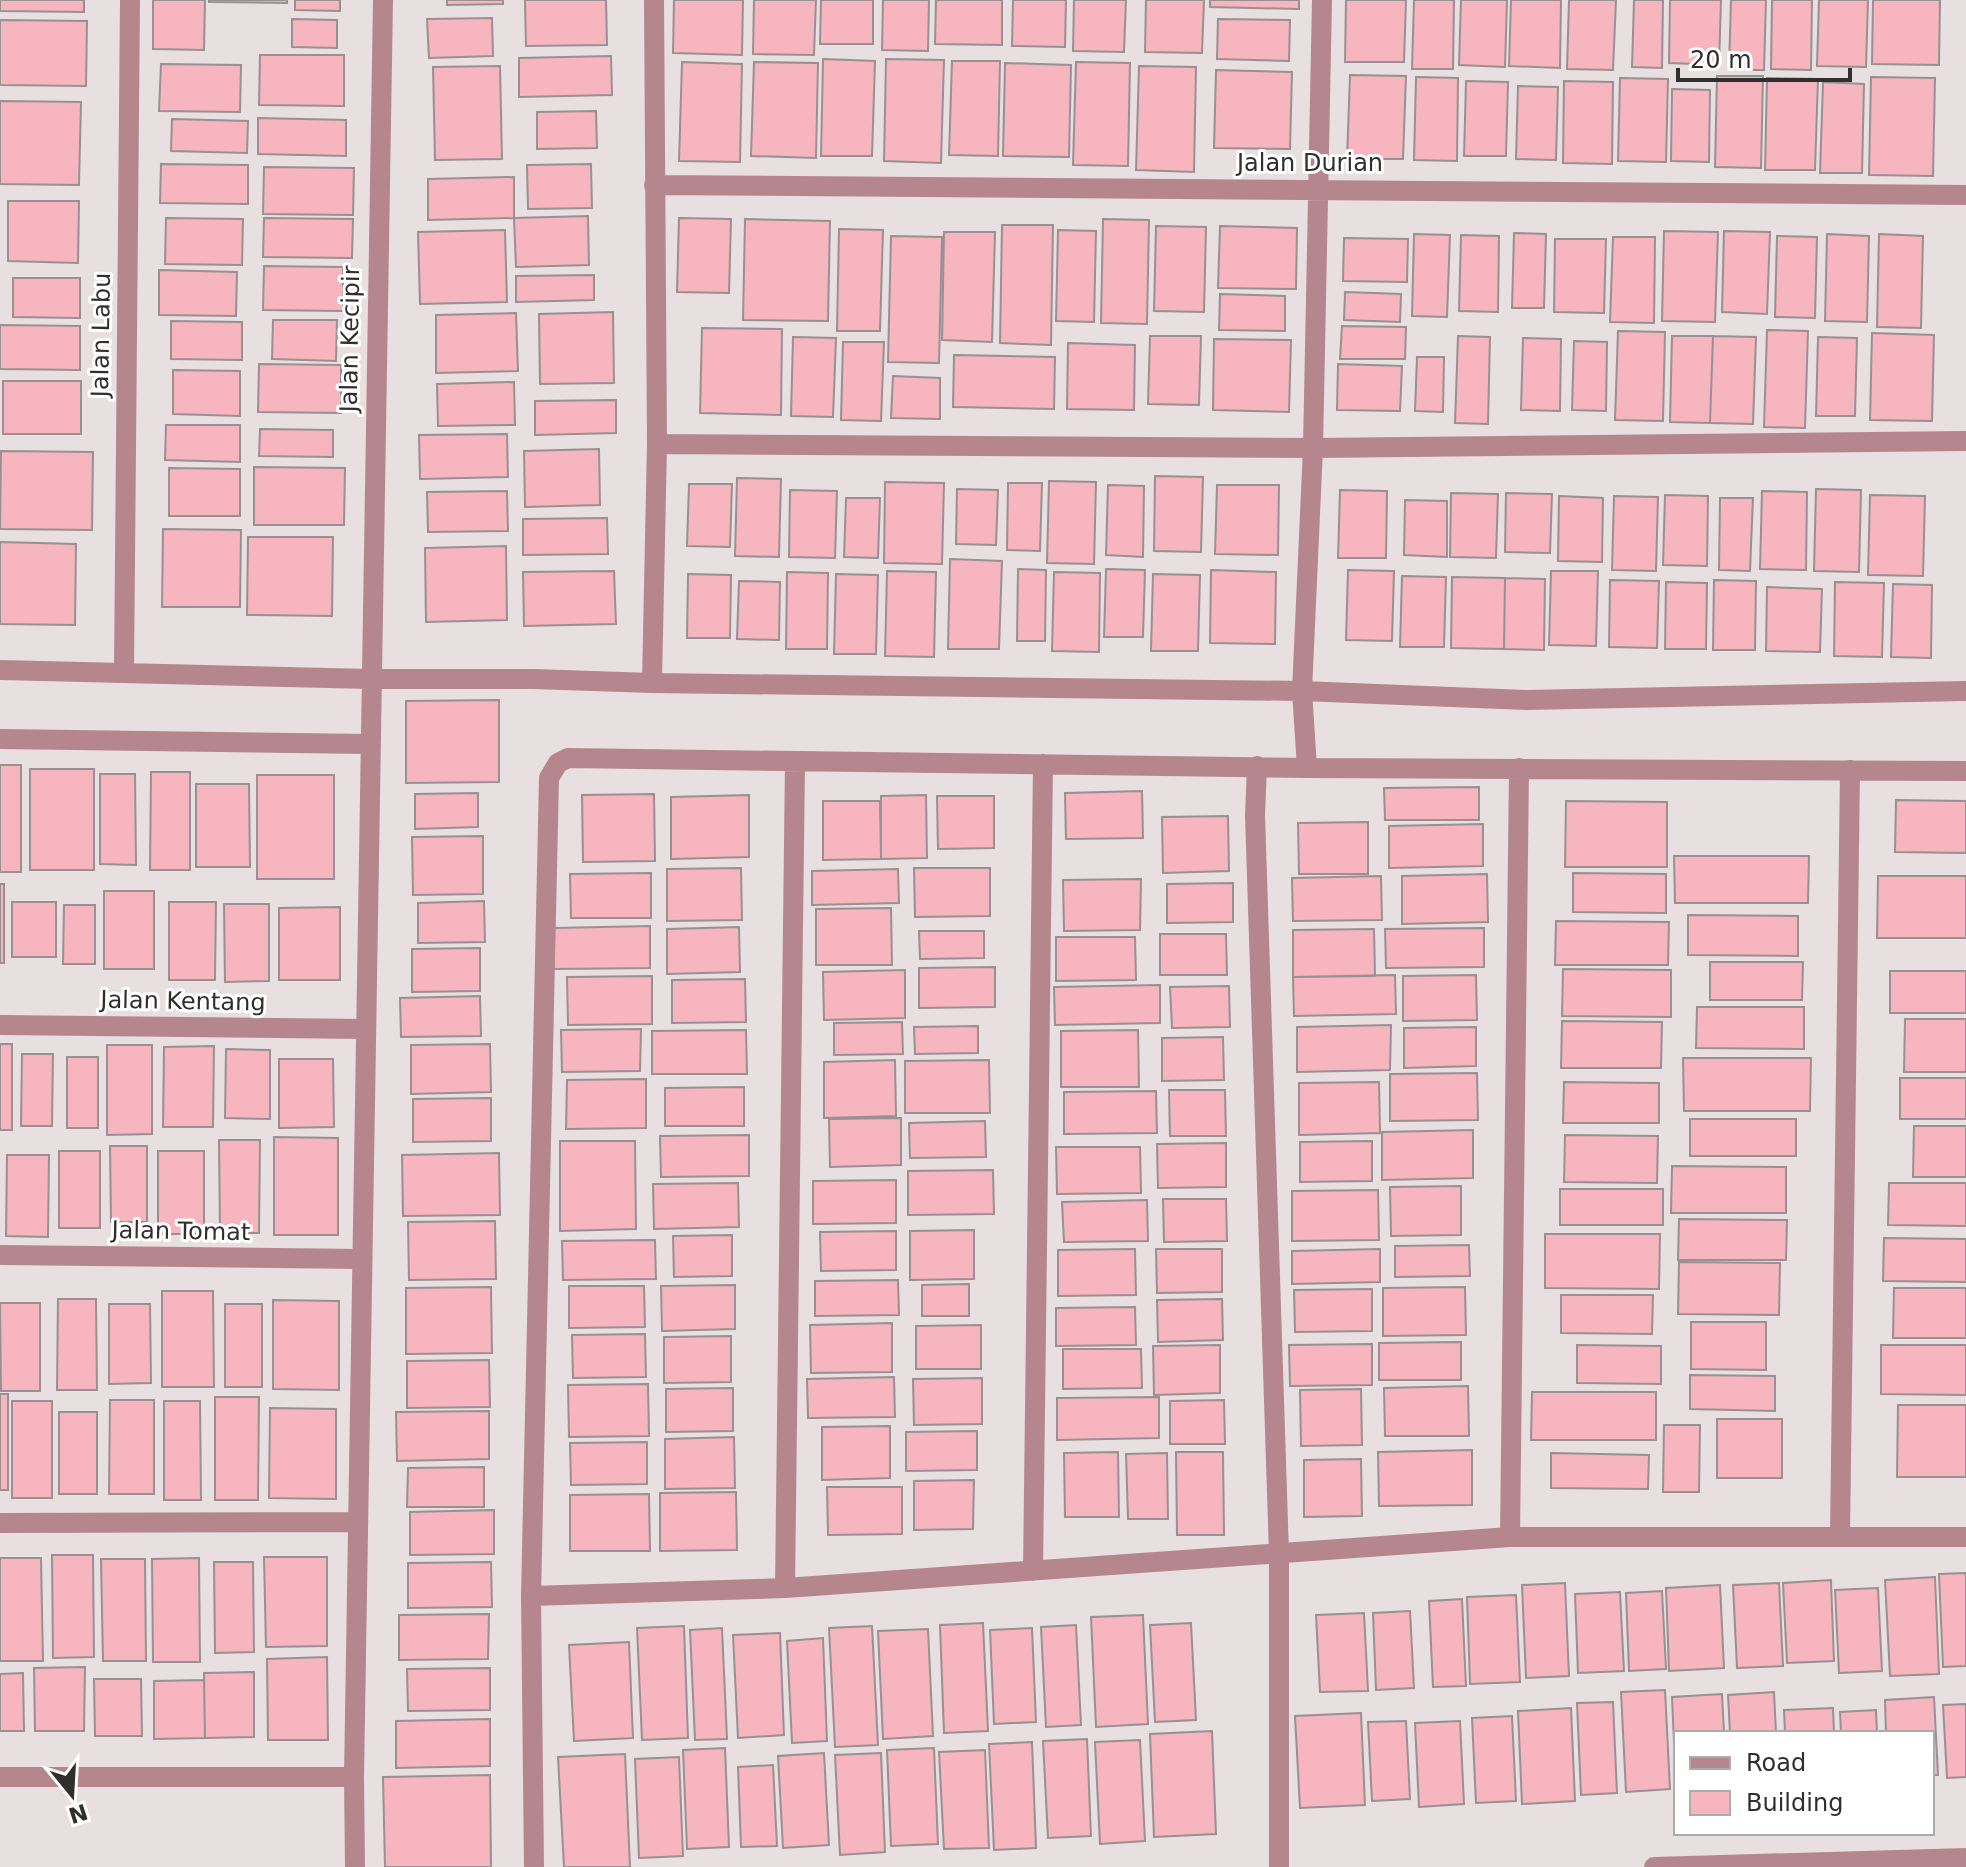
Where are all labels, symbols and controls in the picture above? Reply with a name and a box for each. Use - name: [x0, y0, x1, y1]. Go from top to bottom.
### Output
- scale bar: [1678, 32, 1850, 82]
- text: 20 m: [1690, 46, 1752, 74]
- street label: Jalan Durian: [1235, 149, 1383, 177]
- street label: Jalan Kecipir: [335, 265, 365, 415]
- street label: Jalan Labu: [86, 272, 116, 400]
- street label: Jalan Kentang: [98, 986, 266, 1016]
- street label: Jalan Tomat: [109, 1216, 251, 1246]
- legend: [1674, 1731, 1934, 1835]
- text: Road: [1746, 1749, 1806, 1777]
- north arrow: [32, 1755, 112, 1835]
- text: Building: [1746, 1789, 1843, 1817]
- text: N: [65, 1799, 91, 1828]

